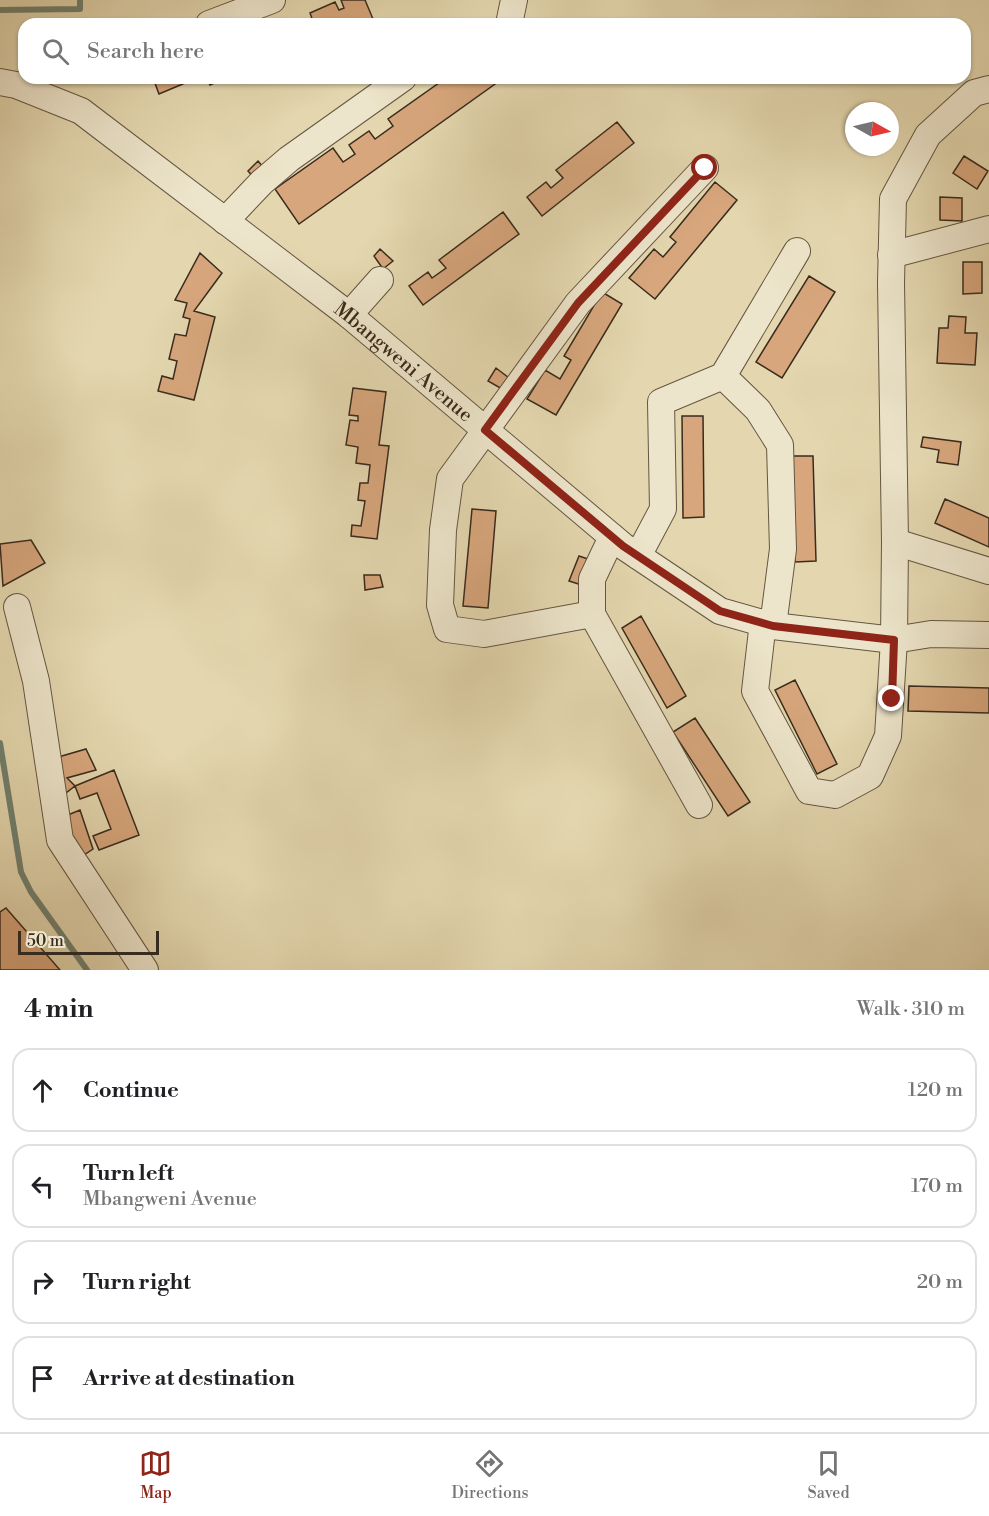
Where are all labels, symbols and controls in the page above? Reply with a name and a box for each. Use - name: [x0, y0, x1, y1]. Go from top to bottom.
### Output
- search box: [18, 18, 971, 84]
- icon: search: [39, 35, 72, 68]
- text: Search here: [87, 38, 204, 65]
- north arrow: [845, 102, 899, 156]
- route start: [691, 154, 717, 180]
- street label: Mbangweni Avenue: [329, 297, 478, 428]
- route end: [878, 685, 904, 711]
- scale bar: [18, 928, 159, 956]
- text: 50 m: [27, 931, 64, 951]
- text: 4 min: [24, 993, 94, 1025]
- text: Walk · 310 m: [857, 997, 965, 1022]
- icon: ahead: [26, 1074, 59, 1107]
- text: Continue: [83, 1077, 179, 1104]
- text: 120 m: [908, 1078, 963, 1103]
- text: Turn left: [83, 1160, 174, 1187]
- icon: left: [26, 1170, 59, 1203]
- text: 170 m: [911, 1174, 963, 1199]
- text: Mbangweni Avenue: [83, 1187, 257, 1212]
- icon: right: [26, 1266, 59, 1299]
- text: Turn right: [83, 1269, 191, 1296]
- text: 20 m: [917, 1270, 963, 1295]
- icon: arrive: [26, 1362, 59, 1395]
- text: Arrive at destination: [83, 1365, 295, 1392]
- tab: Map: [139, 1447, 172, 1503]
- tab: Directions: [451, 1447, 529, 1503]
- tab: Saved: [807, 1447, 850, 1503]

